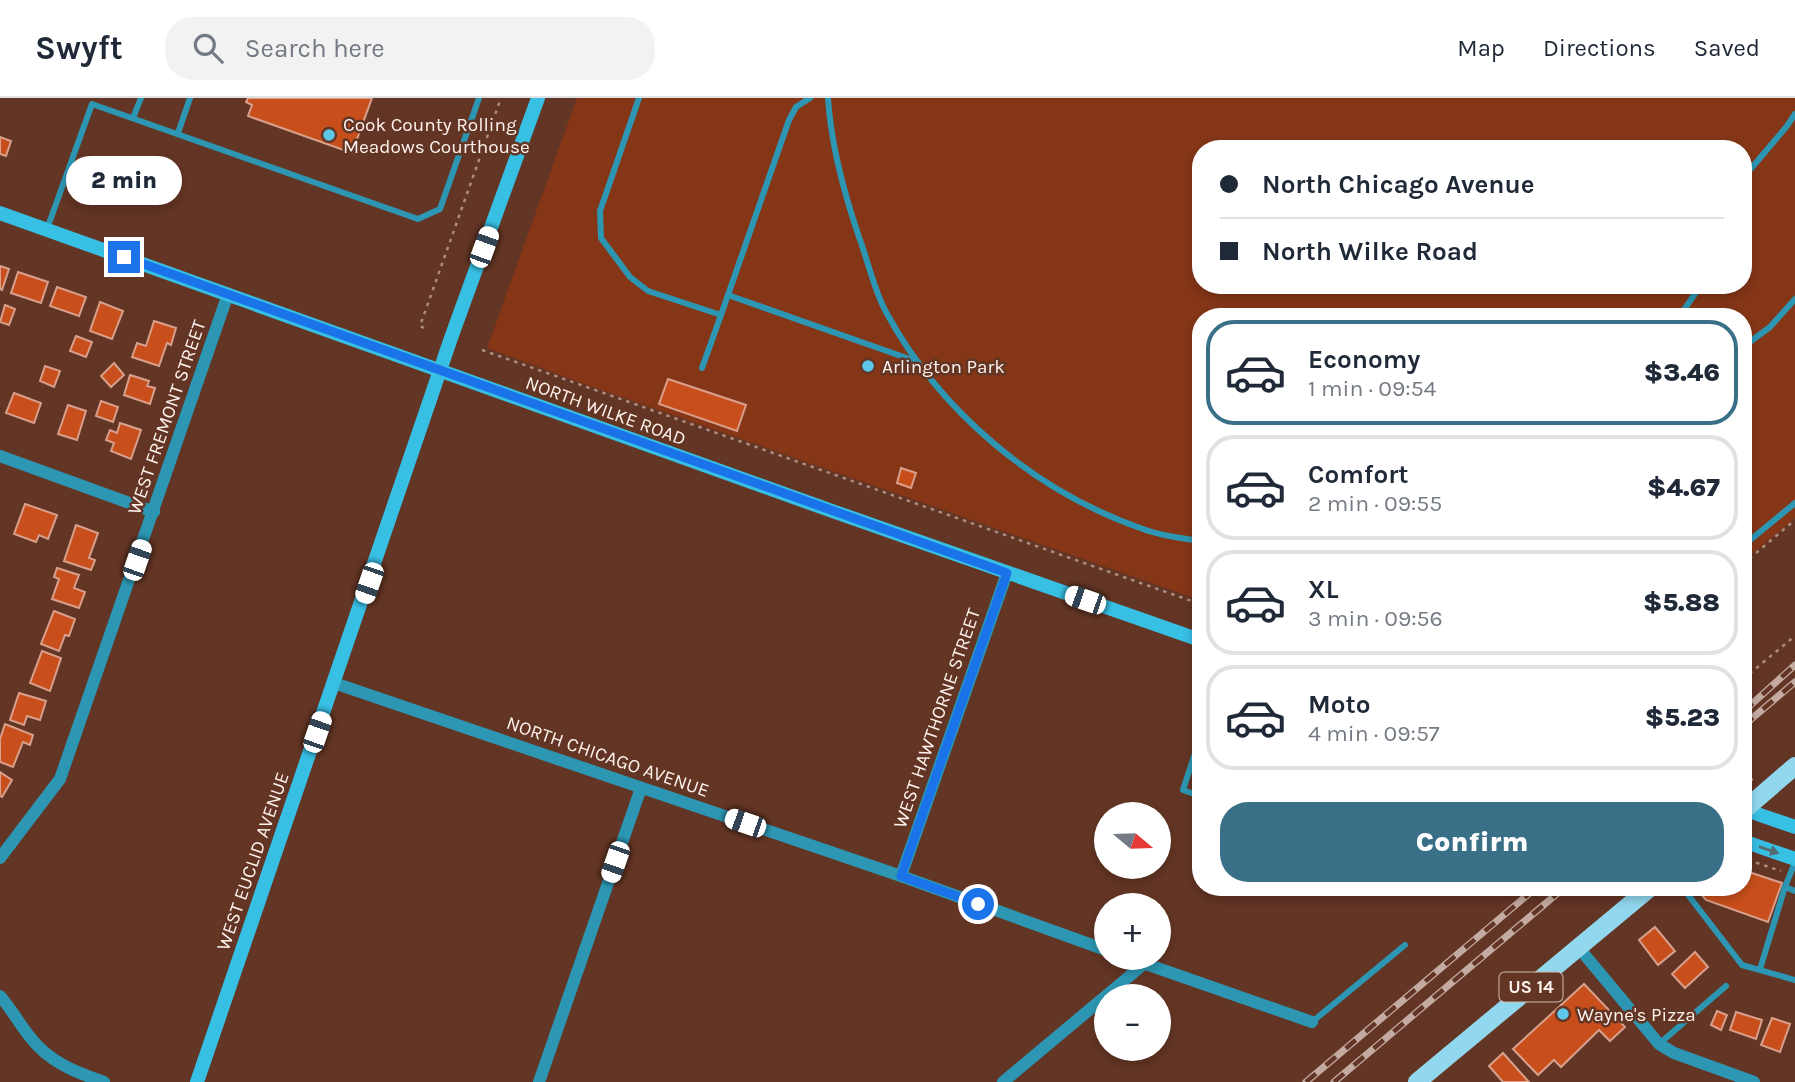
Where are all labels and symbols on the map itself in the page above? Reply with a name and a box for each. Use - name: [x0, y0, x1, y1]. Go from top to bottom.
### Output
- place label: Cook County Rolling Meadows Courthouse: [343, 114, 530, 158]
- marker: Cook County Rolling Meadows Courthouse: [321, 127, 337, 143]
- callout: 2 min: [66, 156, 182, 204]
- car: [467, 224, 502, 270]
- route end: [108, 241, 140, 273]
- street label: WEST FREMONT STREET: [123, 317, 211, 518]
- place label: Arlington Park: [882, 356, 1005, 378]
- marker: Arlington Park: [860, 358, 876, 374]
- street label: NORTH WILKE ROAD: [523, 372, 689, 450]
- car: [121, 537, 154, 583]
- car: [353, 560, 386, 606]
- car: [1062, 583, 1109, 617]
- street label: WEST HAWTHORNE STREET: [889, 605, 985, 831]
- car: [301, 709, 334, 755]
- street label: NORTH CHICAGO AVENUE: [504, 712, 712, 802]
- street label: WEST EUCLID AVENUE: [212, 769, 294, 953]
- north arrow: [1094, 802, 1171, 878]
- car: [722, 806, 769, 840]
- car: [599, 839, 632, 885]
- one-way arrow: [1759, 845, 1780, 856]
- route start: [962, 888, 994, 920]
- road number: US 14: [1500, 972, 1562, 1002]
- place label: Wayne's Pizza: [1577, 1004, 1696, 1026]
- marker: Wayne's Pizza: [1555, 1006, 1571, 1022]

